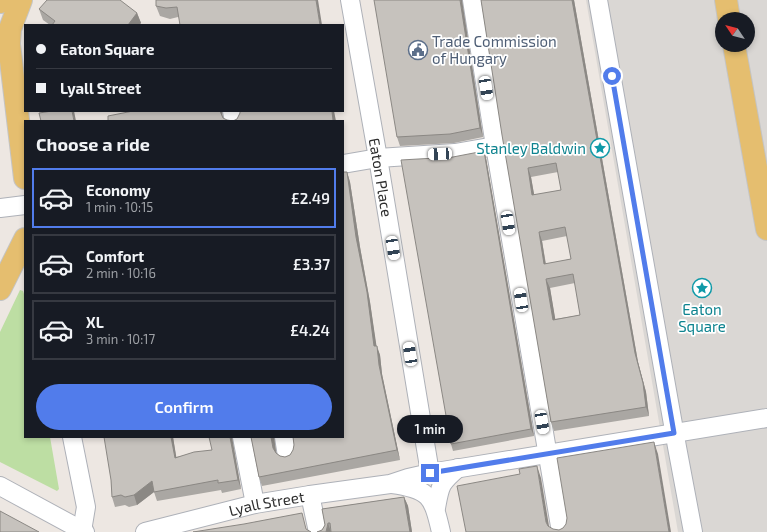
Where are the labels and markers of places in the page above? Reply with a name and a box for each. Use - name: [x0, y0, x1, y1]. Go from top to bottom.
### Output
- place label: Trade Commission of Hungary: [432, 32, 557, 67]
- public building icon: Trade Commission of Hungary: [407, 39, 429, 61]
- place icon: Stanley Baldwin: [589, 137, 611, 159]
- place label: Stanley Baldwin: [476, 139, 586, 157]
- place icon: Eaton Square: [691, 277, 713, 299]
- place label: Eaton Square: [678, 300, 726, 335]

